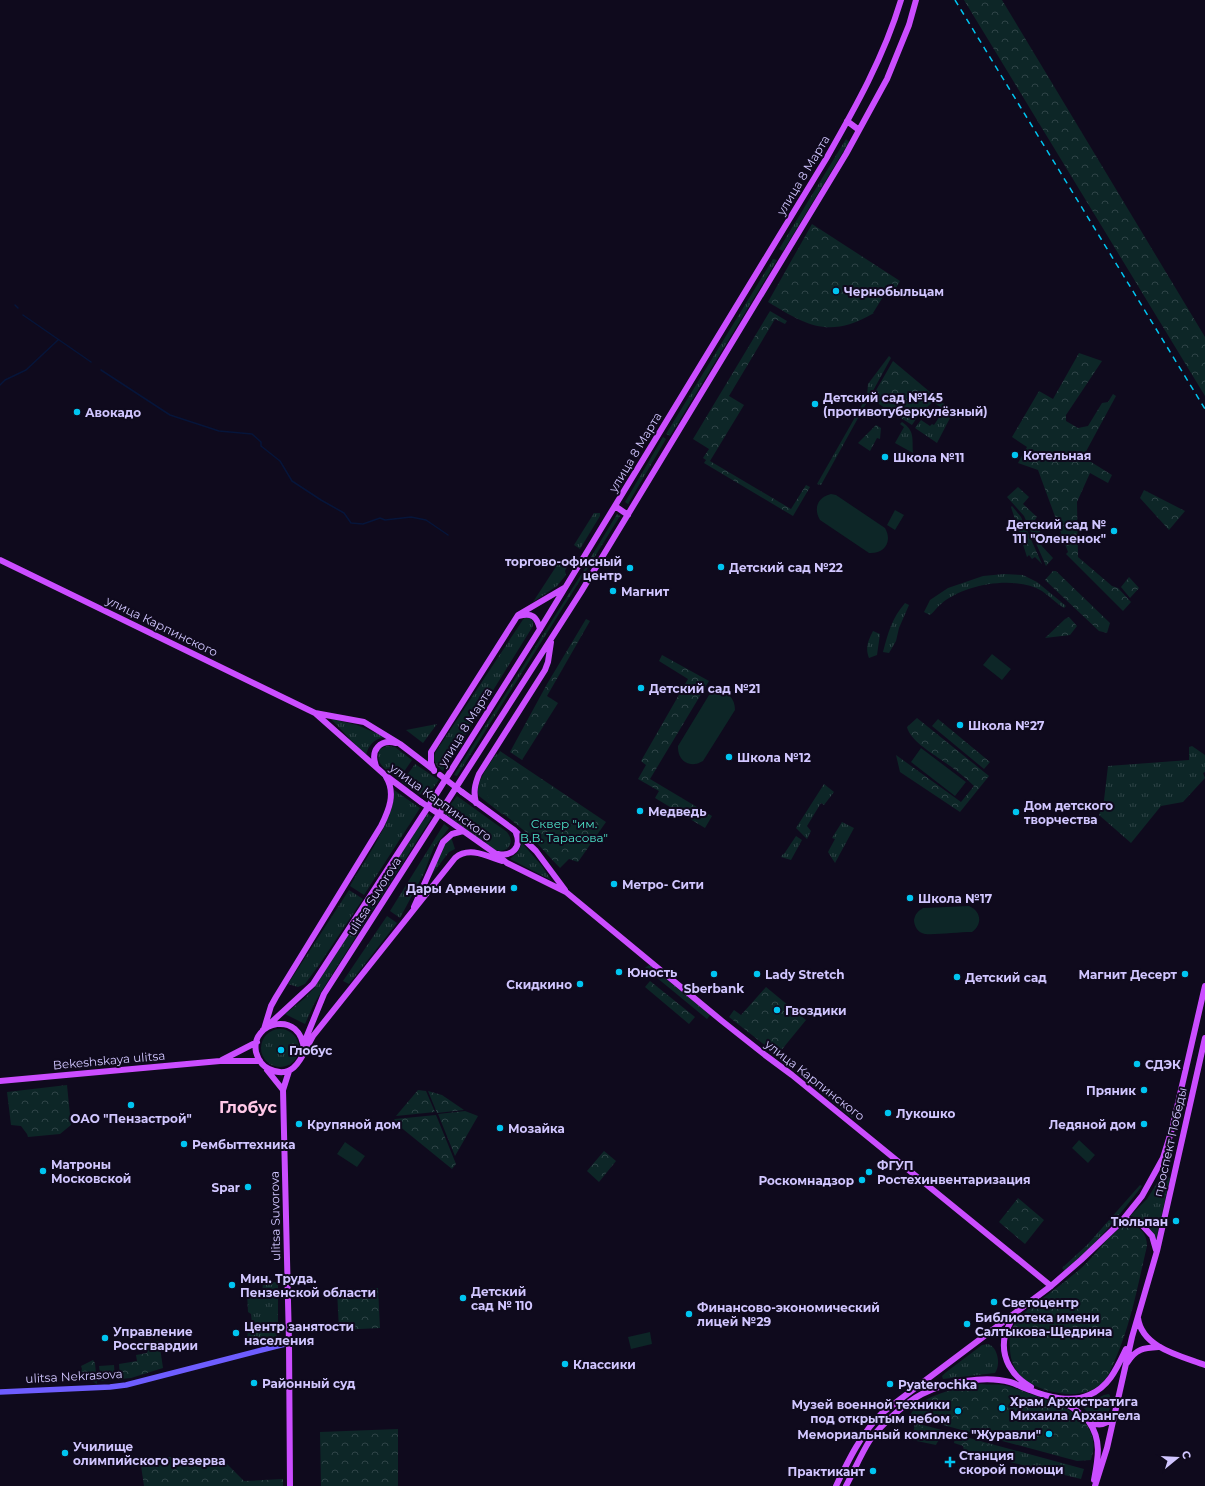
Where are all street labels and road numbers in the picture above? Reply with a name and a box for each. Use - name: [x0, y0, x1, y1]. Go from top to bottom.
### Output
- street label: улица 8 Марта: [773, 132, 833, 219]
- street label: улица 8 Марта: [605, 409, 665, 496]
- street label: улица Карпинского: [103, 592, 221, 660]
- street label: улица 8 Марта: [434, 685, 495, 770]
- street label: улица Карпинского: [386, 759, 495, 844]
- street label: ulitsa Suvorova: [344, 854, 404, 938]
- street label: улица Карпинского: [761, 1036, 868, 1124]
- street label: Bekeshskaya ulitsa: [52, 1048, 166, 1072]
- street label: проспект Победы: [1150, 1086, 1190, 1198]
- street label: ulitsa Suvorova: [267, 1171, 283, 1261]
- street label: ulitsa Nekrasova: [25, 1366, 123, 1386]

